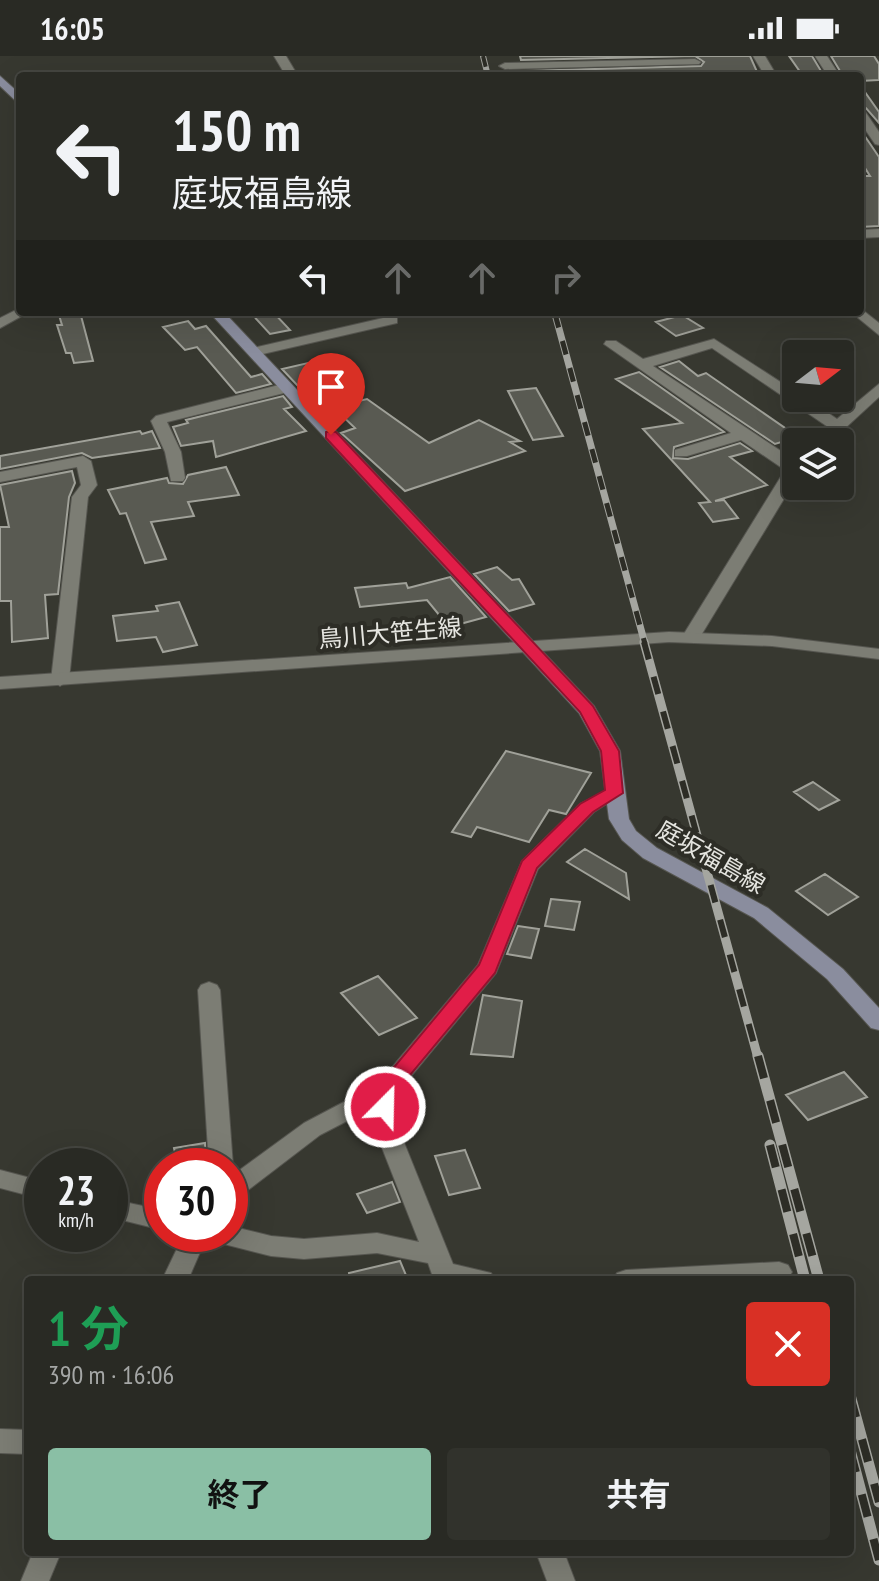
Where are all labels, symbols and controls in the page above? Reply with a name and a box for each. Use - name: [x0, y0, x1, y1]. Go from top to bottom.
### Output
- text: 16:05: [40, 9, 105, 48]
- text: 150 m: [172, 94, 301, 166]
- icon: left: [40, 104, 144, 208]
- text: 庭坂福島線: [172, 169, 352, 216]
- icon: left: [292, 256, 336, 300]
- icon: ahead: [376, 256, 420, 300]
- icon: ahead: [460, 256, 504, 300]
- icon: right: [544, 256, 588, 300]
- north arrow: [782, 340, 854, 412]
- map controls: [782, 340, 854, 500]
- pin: [297, 353, 365, 435]
- icon: arrive: [309, 365, 353, 409]
- button: layers: [782, 428, 854, 500]
- street label: 鳥川大笹生線: [317, 611, 463, 655]
- street label: 庭坂福島線: [651, 814, 771, 900]
- position arrow: [343, 1065, 427, 1149]
- speed limit sign: 30: [144, 1148, 248, 1252]
- text: 23: [57, 1164, 95, 1216]
- text: km/h: [58, 1207, 94, 1233]
- text: 1 分: [48, 1297, 129, 1359]
- button: close: [746, 1302, 830, 1386]
- text: 390 m · 16:06: [48, 1358, 174, 1391]
- button: 終了: [48, 1448, 431, 1540]
- button: 共有: [447, 1448, 830, 1540]

